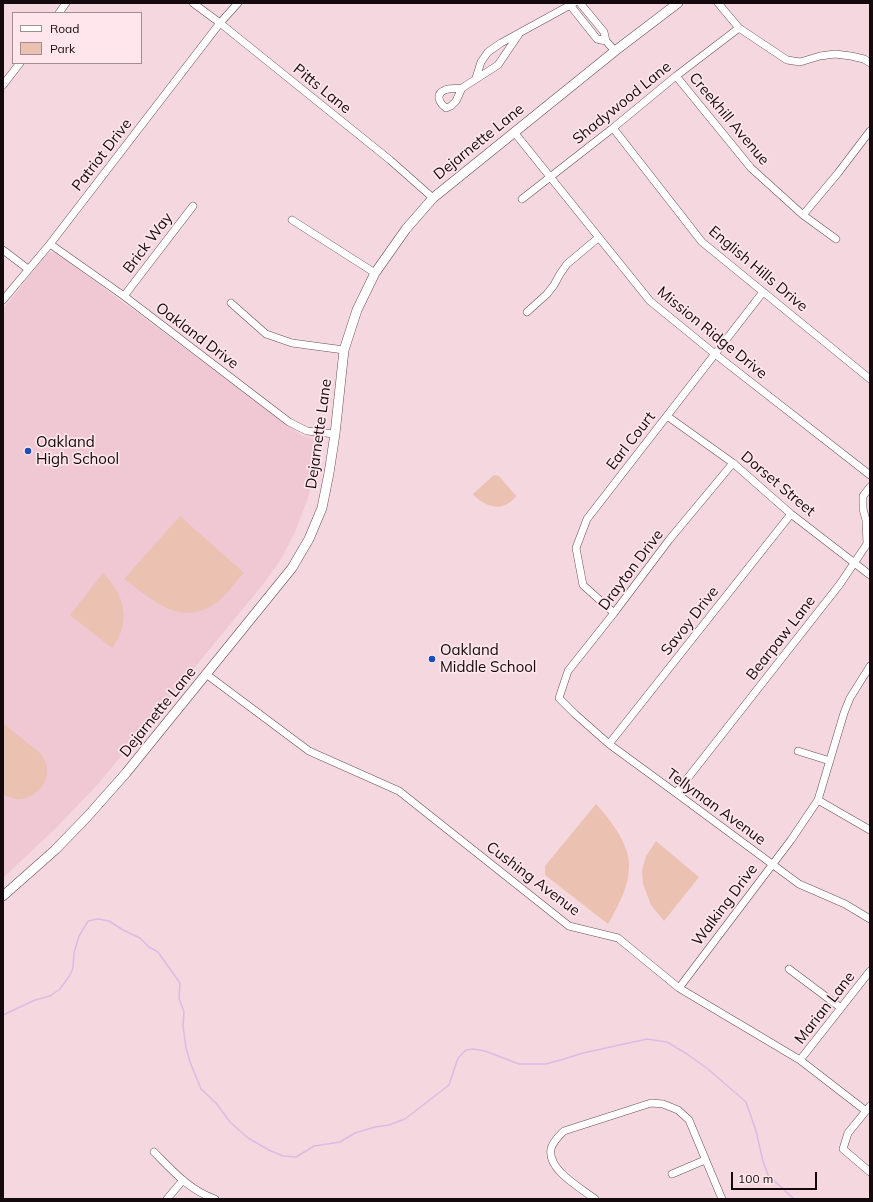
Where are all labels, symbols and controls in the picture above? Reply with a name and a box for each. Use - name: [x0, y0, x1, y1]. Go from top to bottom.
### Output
- legend: [12, 12, 142, 64]
- text: Road: [50, 21, 79, 36]
- text: Park: [50, 41, 75, 56]
- street label: Shadywood Lane: [569, 58, 675, 148]
- street label: Pitts Lane: [289, 60, 355, 118]
- street label: Creekhill Avenue: [685, 69, 773, 169]
- street label: Dejarnette Lane: [430, 100, 528, 184]
- street label: Patriot Drive: [68, 115, 136, 195]
- street label: Brick Way: [119, 209, 177, 277]
- street label: English Hills Drive: [705, 222, 811, 316]
- street label: Mission Ridge Drive: [653, 283, 771, 383]
- street label: Oakland Drive: [152, 299, 242, 373]
- street label: Dejarnette Lane: [302, 378, 336, 490]
- street label: Earl Court: [603, 408, 659, 474]
- place label: Oakland High School: [36, 433, 119, 468]
- marker: Oakland High School: [23, 446, 33, 456]
- street label: Dorset Street: [737, 448, 819, 520]
- street label: Drayton Drive: [595, 526, 667, 614]
- street label: Savoy Drive: [657, 583, 723, 659]
- street label: Bearpaw Lane: [743, 592, 819, 684]
- place label: Oakland Middle School: [440, 641, 536, 676]
- marker: Oakland Middle School: [427, 654, 437, 664]
- street label: Dejarnette Lane: [116, 663, 200, 761]
- street label: Tellyman Avenue: [663, 765, 769, 849]
- street label: Cushing Avenue: [483, 838, 583, 920]
- street label: Walking Drive: [688, 861, 762, 949]
- street label: Marian Lane: [791, 968, 859, 1048]
- scale bar: [733, 1164, 819, 1190]
- text: 100 m: [738, 1171, 773, 1186]

